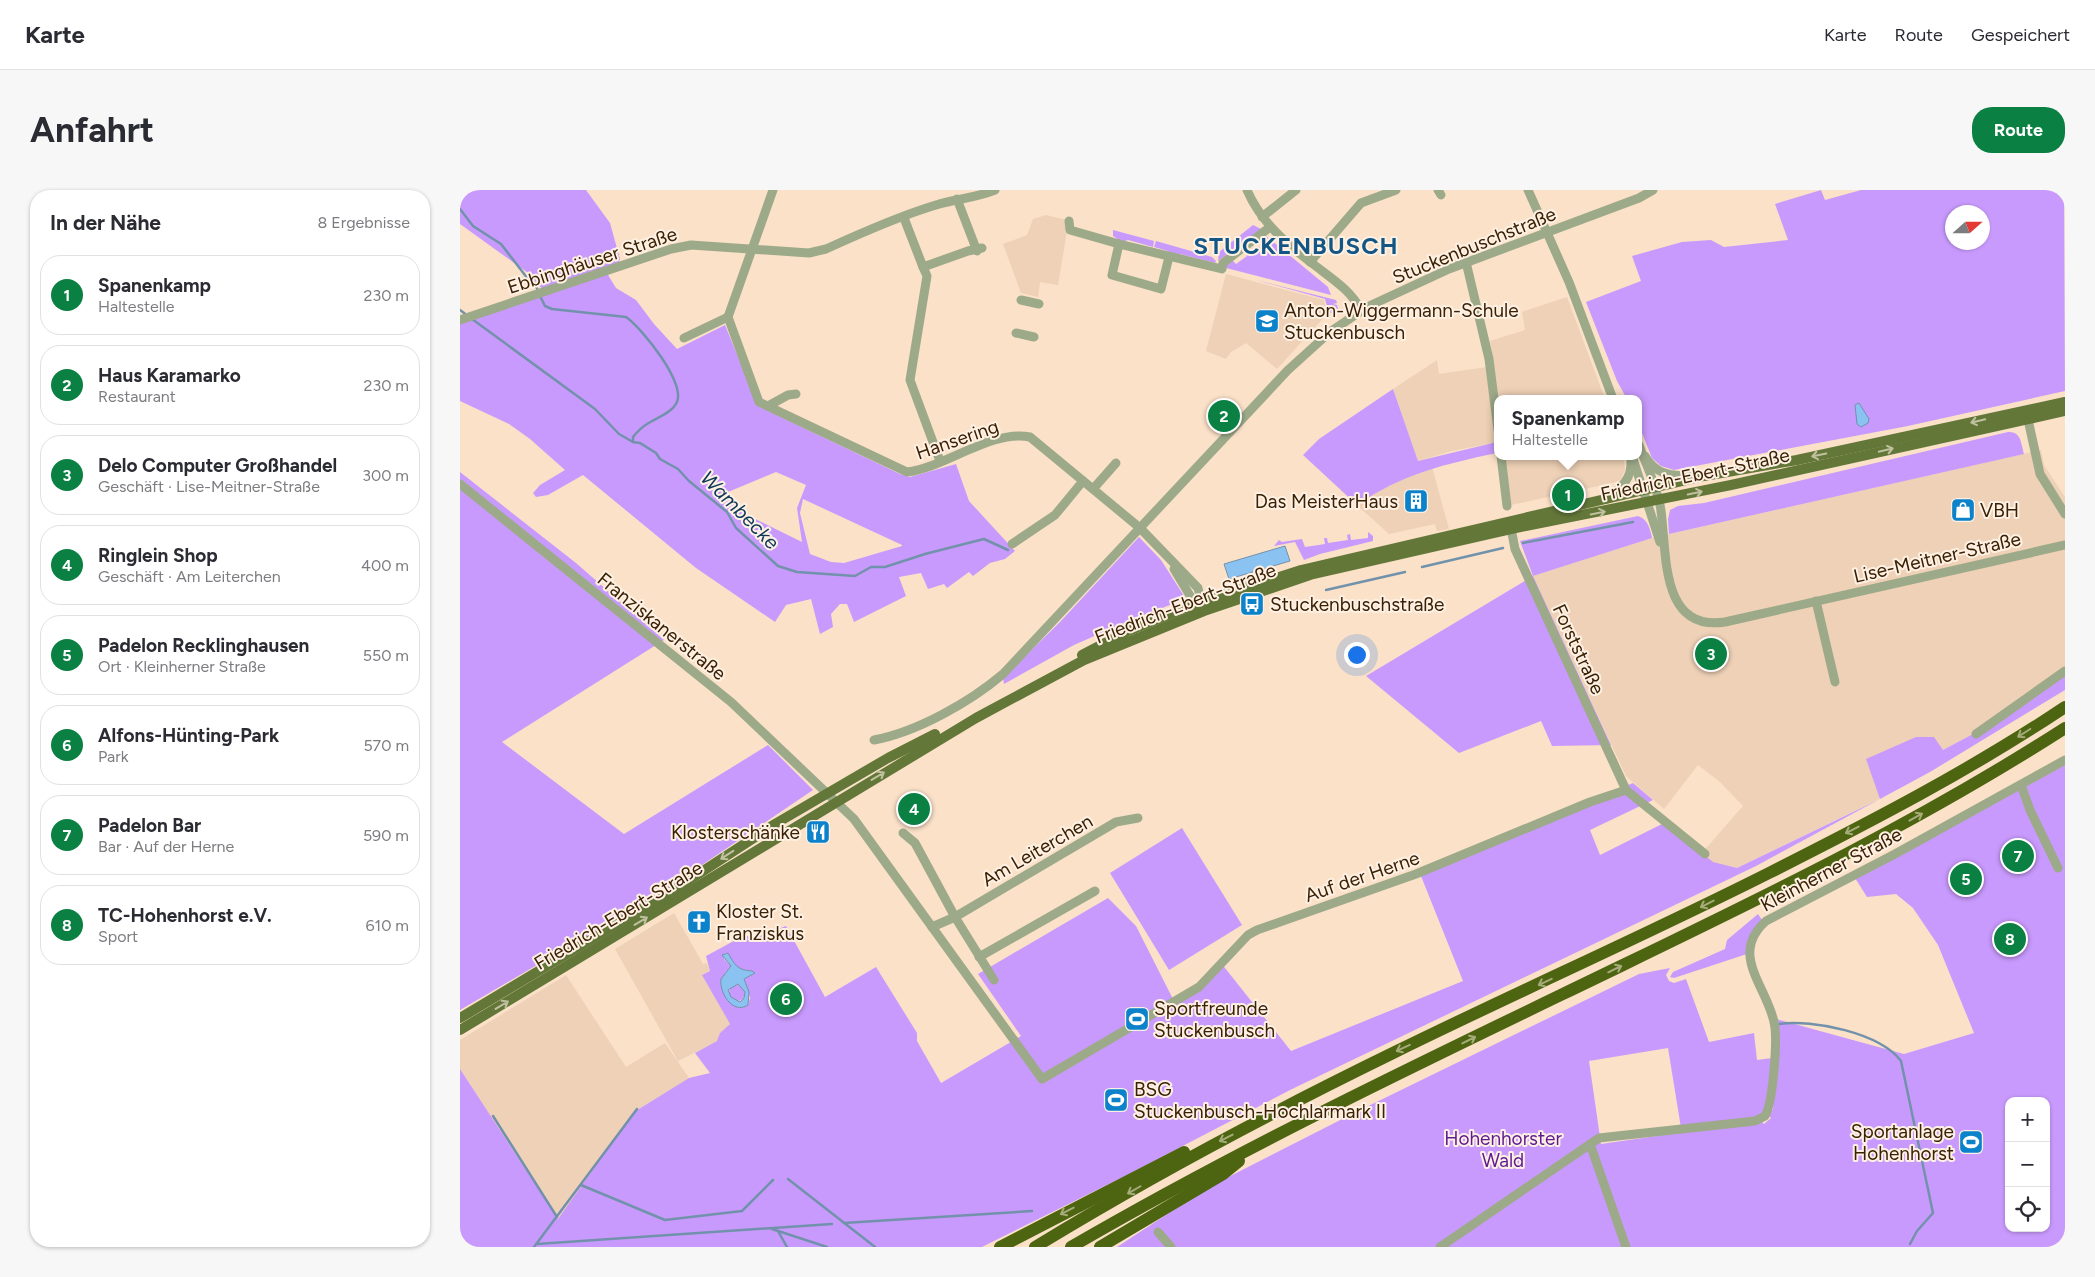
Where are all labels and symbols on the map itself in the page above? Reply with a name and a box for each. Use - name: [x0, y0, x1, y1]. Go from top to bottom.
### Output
- street label: Stuckenbuschstraße: [1389, 202, 1559, 289]
- north arrow: [1945, 205, 1990, 250]
- street label: Ebbinghäuser Straße: [504, 222, 680, 299]
- district label: STUCKENBUSCH: [1193, 231, 1399, 260]
- place label: Anton-Wiggermann-Schule Stuckenbusch: [1284, 299, 1519, 344]
- school or university icon: Anton-Wiggermann-Schule Stuckenbusch: [1254, 308, 1280, 334]
- pin: 2: [1208, 397, 1240, 435]
- street label: Hansering: [913, 415, 1002, 464]
- one-way arrow: [1970, 417, 1986, 426]
- street label: Friedrich-Ebert-Straße: [1599, 443, 1792, 506]
- one-way arrow: [1878, 445, 1894, 454]
- one-way arrow: [1812, 451, 1828, 460]
- water label: Wambecke: [696, 466, 784, 554]
- pin: 1: [1552, 476, 1584, 514]
- building icon: Das MeisterHaus: [1403, 488, 1429, 514]
- one-way arrow: [1686, 488, 1702, 497]
- place label: Das MeisterHaus: [1255, 490, 1398, 513]
- shop icon: VBH: [1950, 497, 1976, 523]
- place label: VBH: [1980, 499, 2019, 522]
- one-way arrow: [1589, 508, 1605, 517]
- street label: Lise-Meitner-Straße: [1851, 527, 2023, 588]
- street label: Friedrich-Ebert-Straße: [1091, 558, 1279, 649]
- street label: Franziskanerstraße: [593, 567, 731, 685]
- bus stop icon: Stuckenbuschstraße: [1239, 591, 1265, 617]
- place label: Stuckenbuschstraße: [1270, 593, 1444, 616]
- street label: Forststraße: [1548, 600, 1609, 698]
- pin: 3: [1695, 635, 1727, 673]
- your location: [1344, 642, 1370, 668]
- one-way arrow: [2017, 728, 2031, 738]
- one-way arrow: [870, 771, 884, 781]
- pin: 4: [898, 790, 930, 828]
- street label: Am Leiterchen: [978, 809, 1097, 891]
- one-way arrow: [1908, 812, 1923, 821]
- restaurant icon: Klosterschänke: [805, 819, 831, 845]
- place label: Klosterschänke: [671, 821, 800, 844]
- street label: Kleinherner Straße: [1757, 823, 1906, 916]
- one-way arrow: [1845, 826, 1860, 835]
- pin: 7: [2002, 837, 2034, 875]
- street label: Auf der Herne: [1302, 846, 1423, 907]
- one-way arrow: [720, 850, 734, 860]
- street label: Friedrich-Ebert-Straße: [530, 856, 707, 975]
- pin: 5: [1950, 860, 1982, 898]
- place label: Kloster St. Franziskus: [716, 900, 804, 945]
- one-way arrow: [1700, 900, 1715, 909]
- church icon: Kloster St. Franziskus: [686, 909, 712, 935]
- one-way arrow: [634, 916, 648, 926]
- pin: 8: [1994, 920, 2026, 958]
- one-way arrow: [1607, 964, 1622, 973]
- one-way arrow: [1538, 977, 1553, 987]
- pin: 6: [770, 980, 802, 1018]
- place label: Sportfreunde Stuckenbusch: [1154, 997, 1275, 1042]
- one-way arrow: [494, 1000, 508, 1010]
- sports icon: Sportfreunde Stuckenbusch: [1124, 1006, 1150, 1032]
- one-way arrow: [1461, 1035, 1476, 1045]
- one-way arrow: [1396, 1044, 1411, 1054]
- place label: BSG Stuckenbusch-Hochlarmark II: [1134, 1078, 1386, 1123]
- sports icon: BSG Stuckenbusch-Hochlarmark II: [1103, 1087, 1129, 1113]
- place label: Sportanlage Hohenhorst: [1851, 1120, 1954, 1165]
- park label: Hohenhorster Wald: [1444, 1127, 1562, 1172]
- sports icon: Sportanlage Hohenhorst: [1958, 1129, 1984, 1155]
- one-way arrow: [1219, 1133, 1234, 1143]
- one-way arrow: [1127, 1185, 1141, 1195]
- one-way arrow: [1060, 1207, 1075, 1216]

